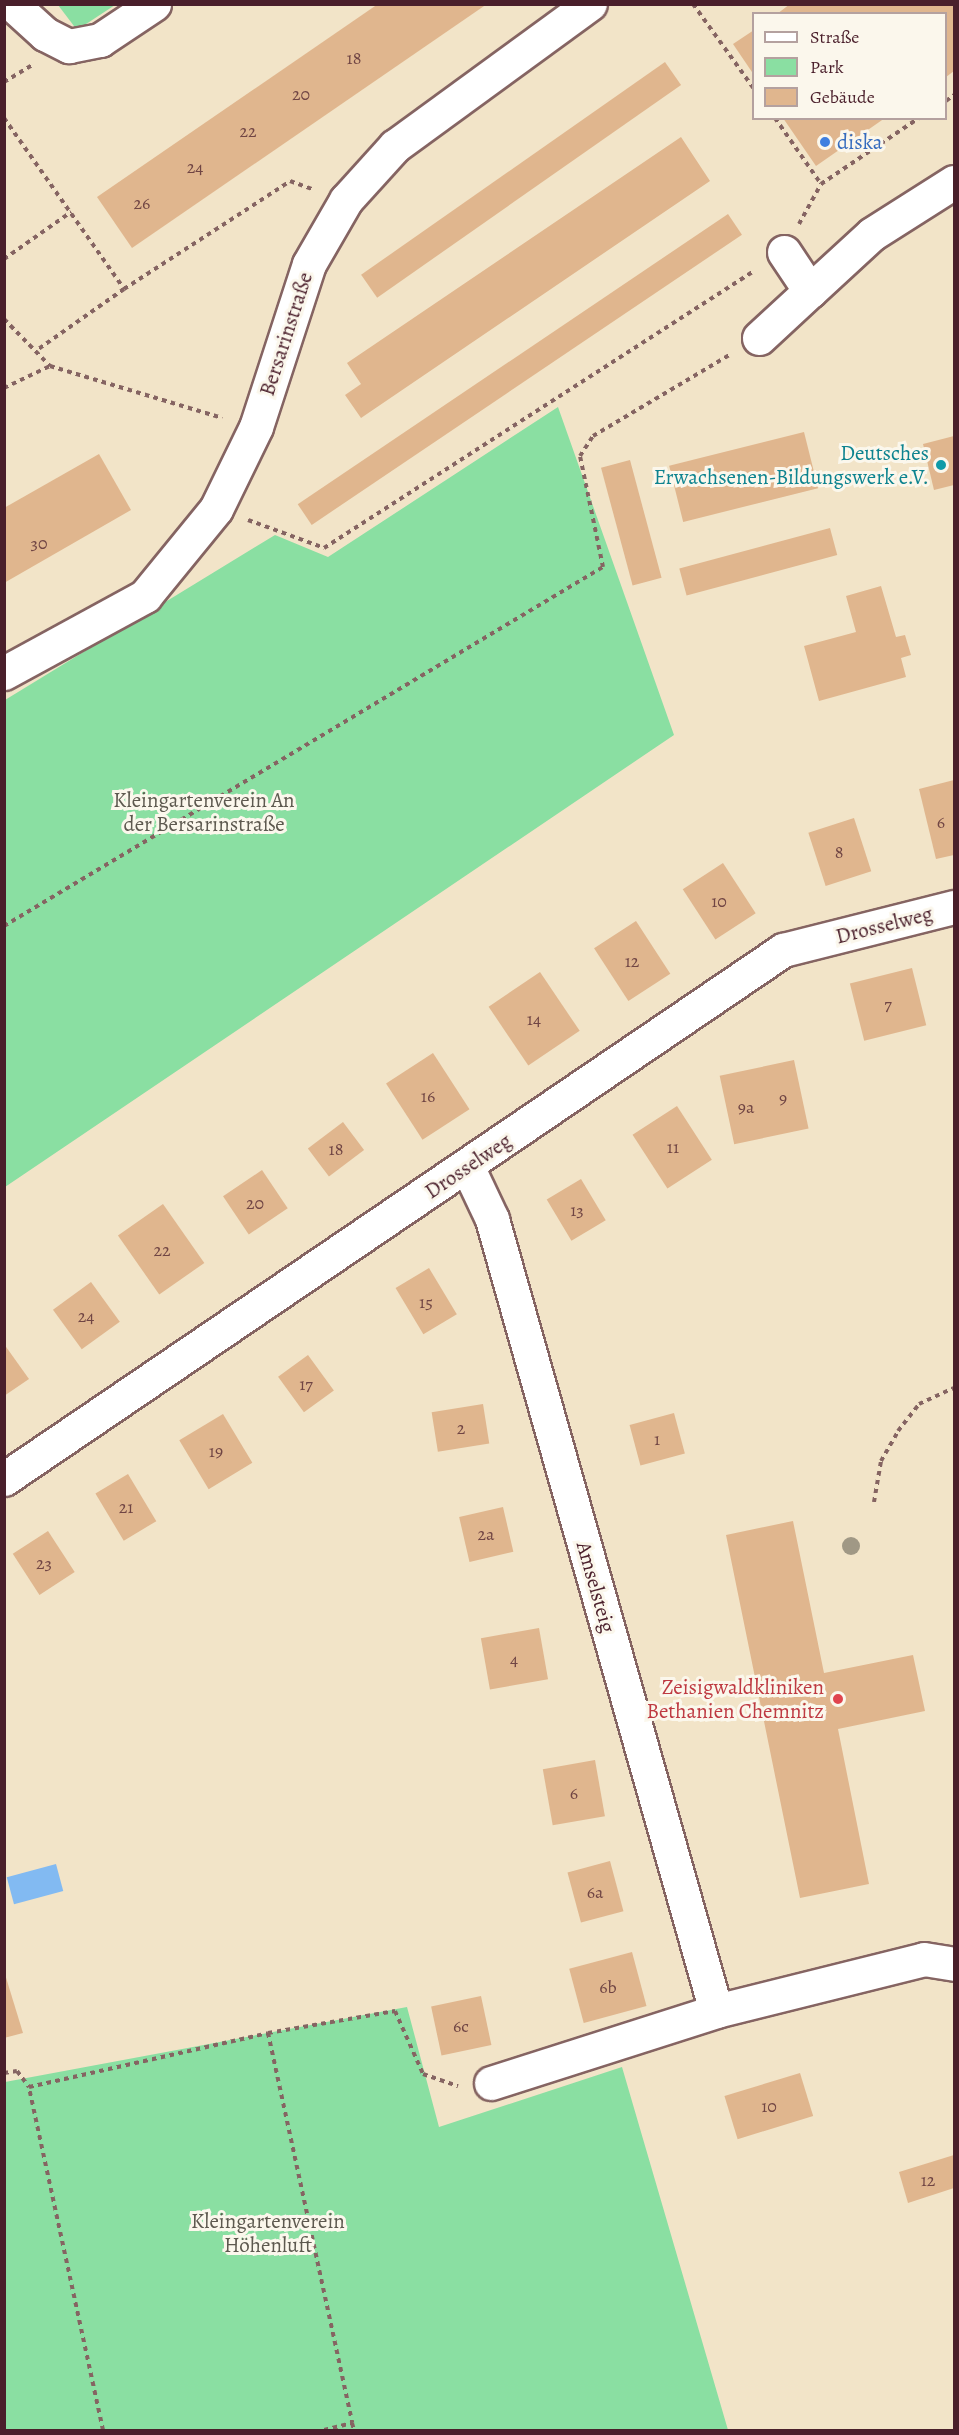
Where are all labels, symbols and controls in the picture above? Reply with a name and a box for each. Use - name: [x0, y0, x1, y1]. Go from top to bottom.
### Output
- legend: [752, 12, 947, 120]
- text: Straße: [810, 25, 859, 49]
- house number: 18: [347, 47, 361, 69]
- text: Park: [810, 55, 844, 79]
- house number: 20: [292, 83, 310, 105]
- text: Gebäude: [810, 85, 875, 109]
- house number: 22: [239, 120, 257, 142]
- place label: diska: [837, 129, 882, 155]
- marker: diska: [818, 135, 832, 149]
- house number: 24: [187, 156, 203, 178]
- house number: 26: [134, 192, 150, 214]
- street label: Bersarinstraße: [254, 269, 318, 399]
- place label: Deutsches Erwachsenen-Bildungswerk e.V.: [654, 440, 929, 490]
- marker: Deutsches Erwachsenen-Bildungswerk e.V.: [934, 458, 948, 472]
- house number: 30: [30, 532, 48, 554]
- park label: Kleingartenverein An der Bersarinstraße: [113, 787, 295, 837]
- house number: 6: [937, 811, 945, 833]
- house number: 8: [835, 841, 843, 863]
- house number: 10: [711, 890, 727, 912]
- street label: Drosselweg: [833, 901, 935, 949]
- house number: 12: [625, 950, 639, 972]
- house number: 7: [884, 993, 892, 1015]
- house number: 14: [527, 1008, 541, 1030]
- house number: 16: [421, 1085, 435, 1107]
- house number: 9: [779, 1087, 787, 1109]
- house number: 9a: [738, 1096, 754, 1118]
- street label: Drosselweg: [420, 1128, 516, 1204]
- house number: 11: [667, 1136, 679, 1158]
- house number: 18: [329, 1138, 343, 1160]
- house number: 20: [246, 1192, 264, 1214]
- house number: 13: [570, 1199, 584, 1221]
- house number: 22: [153, 1239, 171, 1261]
- house number: 15: [419, 1291, 433, 1313]
- house number: 24: [78, 1305, 94, 1327]
- house number: 17: [299, 1373, 313, 1395]
- house number: 2: [457, 1417, 465, 1439]
- house number: 1: [654, 1428, 660, 1450]
- house number: 19: [209, 1440, 223, 1462]
- house number: 21: [119, 1496, 133, 1518]
- house number: 2a: [478, 1523, 494, 1545]
- street label: Amselsteig: [571, 1539, 621, 1635]
- house number: 23: [36, 1552, 52, 1574]
- house number: 4: [510, 1648, 518, 1670]
- place label: Zeisigwaldkliniken Bethanien Chemnitz: [647, 1674, 824, 1724]
- marker: Zeisigwaldkliniken Bethanien Chemnitz: [829, 1690, 847, 1708]
- house number: 6: [570, 1782, 578, 1804]
- house number: 6a: [587, 1881, 603, 1903]
- house number: 6b: [599, 1976, 617, 1998]
- house number: 6c: [453, 2015, 469, 2037]
- house number: 10: [761, 2095, 777, 2117]
- house number: 12: [921, 2169, 935, 2191]
- park label: Kleingartenverein Höhenluft: [191, 2208, 345, 2258]

